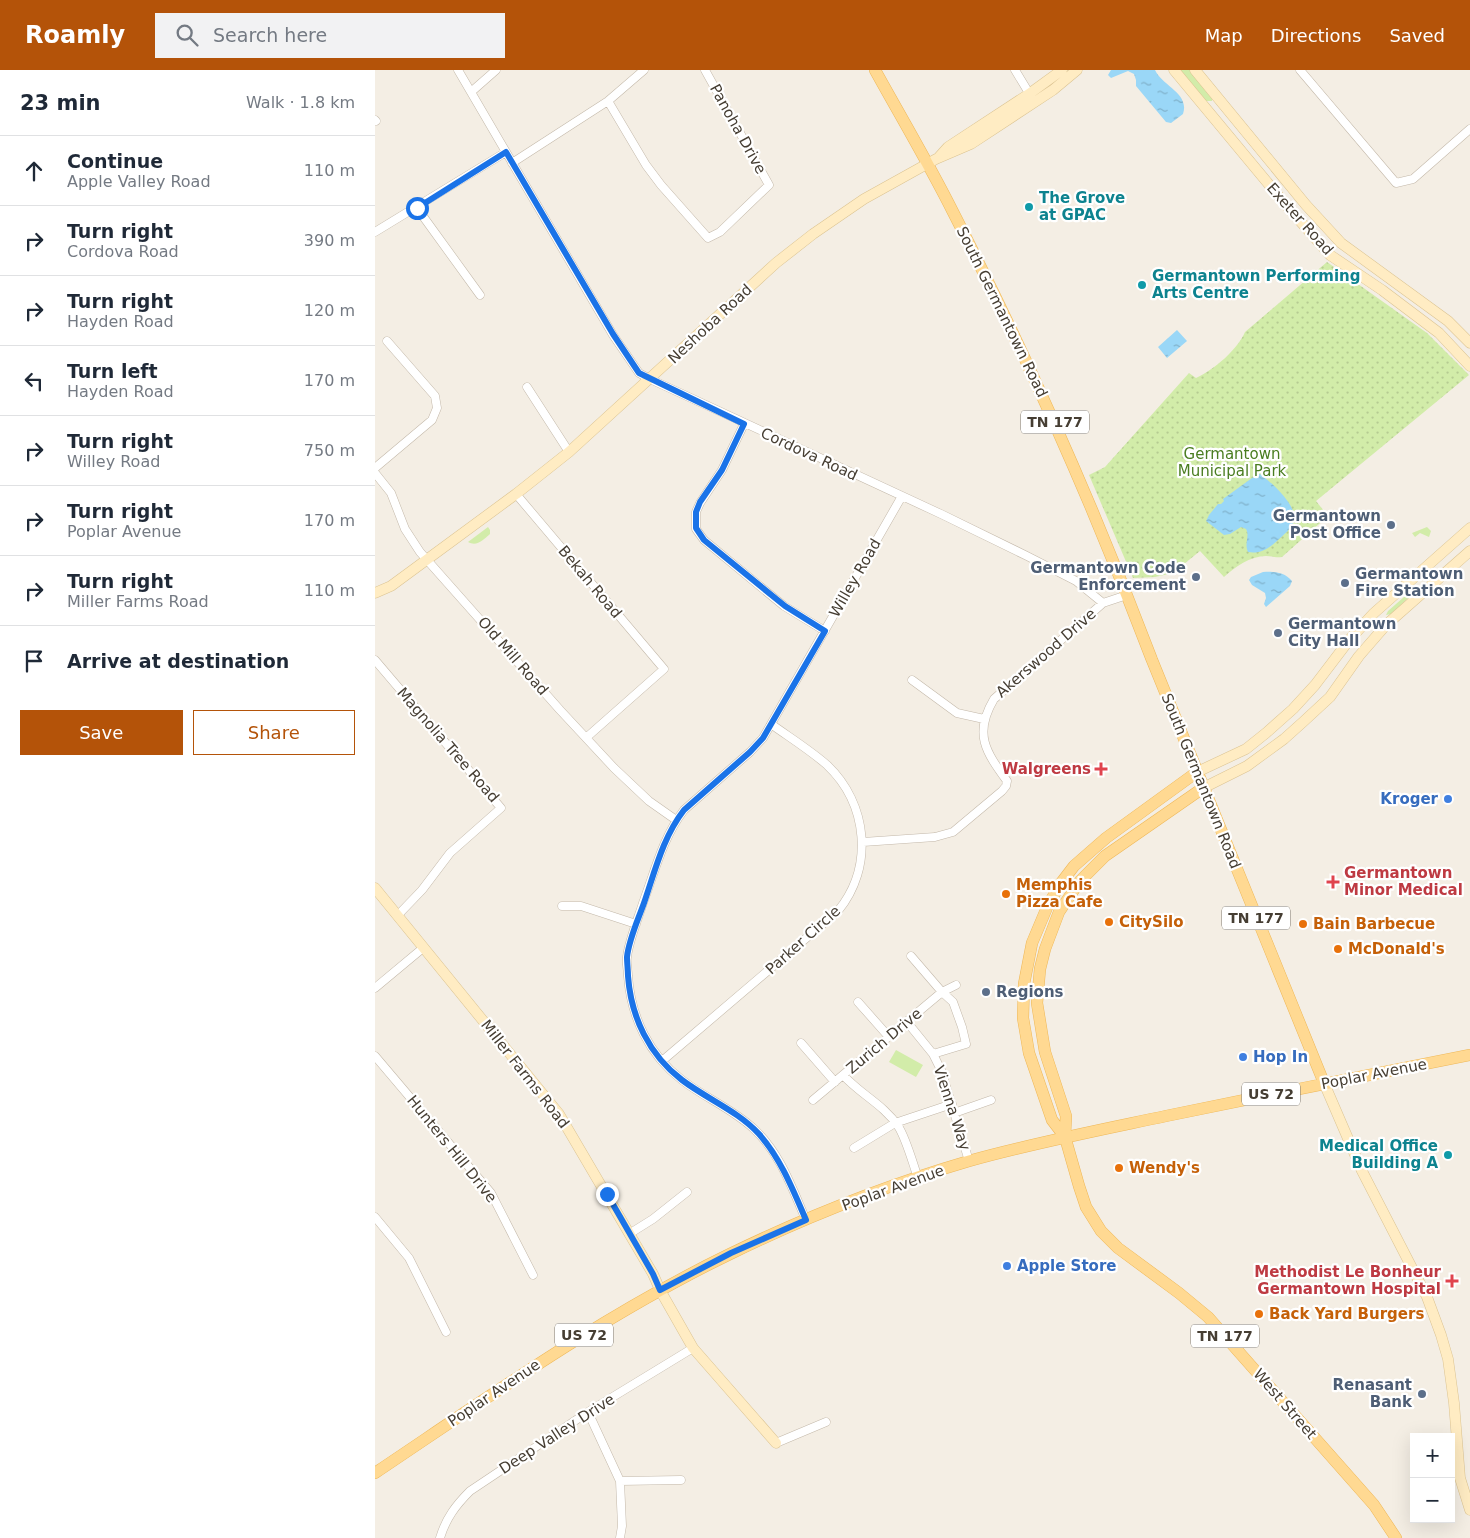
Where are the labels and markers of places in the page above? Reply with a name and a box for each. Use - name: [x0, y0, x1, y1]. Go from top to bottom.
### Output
- place label: The Grove at GPAC: [1039, 189, 1125, 224]
- marker: The Grove at GPAC: [1023, 201, 1035, 213]
- place label: Germantown Performing Arts Centre: [1152, 267, 1361, 302]
- marker: Germantown Performing Arts Centre: [1136, 279, 1148, 291]
- place label: Germantown Post Office: [1273, 507, 1381, 542]
- marker: Germantown Post Office: [1385, 519, 1397, 531]
- place label: Germantown Code Enforcement: [1030, 559, 1186, 594]
- place label: Germantown Fire Station: [1355, 565, 1463, 600]
- marker: Germantown Code Enforcement: [1190, 571, 1202, 583]
- marker: Germantown Fire Station: [1339, 577, 1351, 589]
- place label: Germantown City Hall: [1288, 615, 1396, 650]
- marker: Germantown City Hall: [1272, 627, 1284, 639]
- place label: Walgreens: [1002, 760, 1091, 778]
- marker: Walgreens: [1095, 763, 1107, 775]
- place label: Kroger: [1380, 790, 1439, 808]
- marker: Kroger: [1442, 793, 1454, 805]
- place label: Germantown Minor Medical: [1344, 864, 1463, 899]
- marker: Germantown Minor Medical: [1326, 875, 1340, 889]
- place label: Memphis Pizza Cafe: [1016, 876, 1103, 911]
- marker: Memphis Pizza Cafe: [1000, 888, 1012, 900]
- place label: CitySilo: [1119, 913, 1184, 931]
- place label: Bain Barbecue: [1313, 915, 1435, 933]
- marker: CitySilo: [1103, 916, 1115, 928]
- marker: Bain Barbecue: [1297, 918, 1309, 930]
- place label: McDonald's: [1348, 940, 1445, 958]
- marker: McDonald's: [1332, 943, 1344, 955]
- place label: Regions: [996, 983, 1064, 1001]
- marker: Regions: [980, 986, 992, 998]
- place label: Hop In: [1253, 1048, 1308, 1066]
- marker: Hop In: [1237, 1051, 1249, 1063]
- place label: Medical Office Building A: [1319, 1137, 1438, 1172]
- marker: Medical Office Building A: [1442, 1149, 1454, 1161]
- place label: Wendy's: [1129, 1159, 1200, 1177]
- marker: Wendy's: [1113, 1162, 1125, 1174]
- place label: Apple Store: [1017, 1257, 1116, 1275]
- marker: Apple Store: [1001, 1260, 1013, 1272]
- place label: Methodist Le Bonheur Germantown Hospital: [1254, 1263, 1442, 1298]
- marker: Methodist Le Bonheur Germantown Hospital: [1445, 1274, 1459, 1288]
- place label: Back Yard Burgers: [1269, 1305, 1424, 1323]
- marker: Back Yard Burgers: [1253, 1308, 1265, 1320]
- place label: Renasant Bank: [1333, 1376, 1413, 1411]
- marker: Renasant Bank: [1416, 1388, 1428, 1400]

